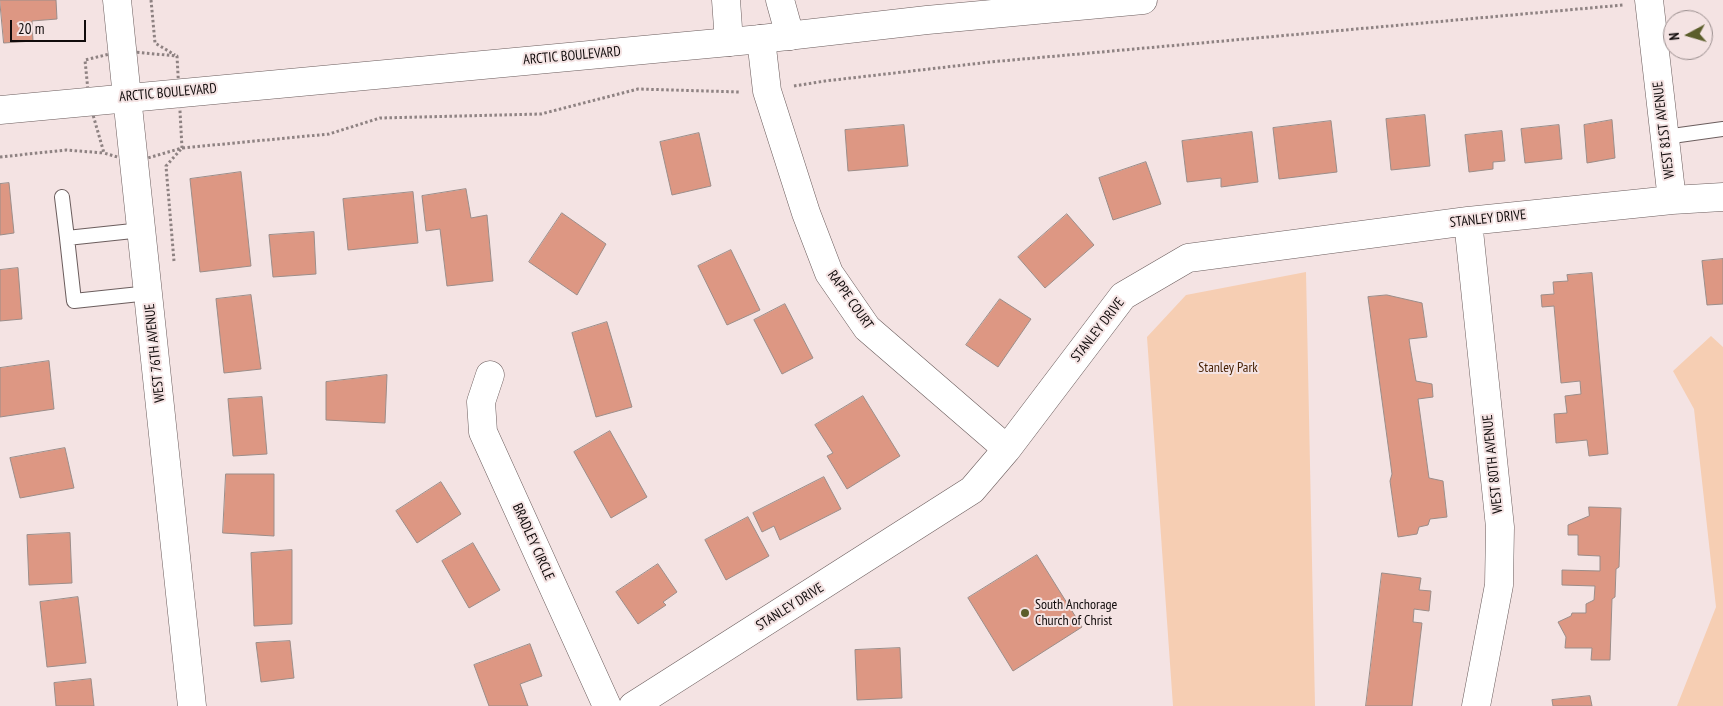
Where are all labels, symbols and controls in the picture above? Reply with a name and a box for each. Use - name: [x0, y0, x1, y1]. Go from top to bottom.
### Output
- scale bar: [12, 10, 89, 42]
- north arrow: [1663, 10, 1713, 60]
- text: 20 m: [18, 19, 44, 38]
- text: N: [1665, 32, 1683, 41]
- street label: ARCTIC BOULEVARD: [522, 43, 622, 69]
- street label: ARCTIC BOULEVARD: [118, 80, 218, 106]
- street label: WEST 81ST AVENUE: [1650, 80, 1678, 180]
- street label: STANLEY DRIVE: [1449, 207, 1527, 231]
- street label: RAPPE COURT: [824, 267, 876, 333]
- street label: STANLEY DRIVE: [1068, 295, 1128, 365]
- street label: WEST 76TH AVENUE: [141, 303, 169, 403]
- park label: Stanley Park: [1198, 360, 1258, 376]
- street label: WEST 80TH AVENUE: [1479, 414, 1507, 514]
- street label: BRADLEY CIRCLE: [509, 501, 557, 583]
- street label: STANLEY DRIVE: [753, 580, 827, 634]
- place label: South Anchorage Church of Christ: [1035, 597, 1117, 630]
- marker: South Anchorage Church of Christ: [1019, 607, 1031, 619]

